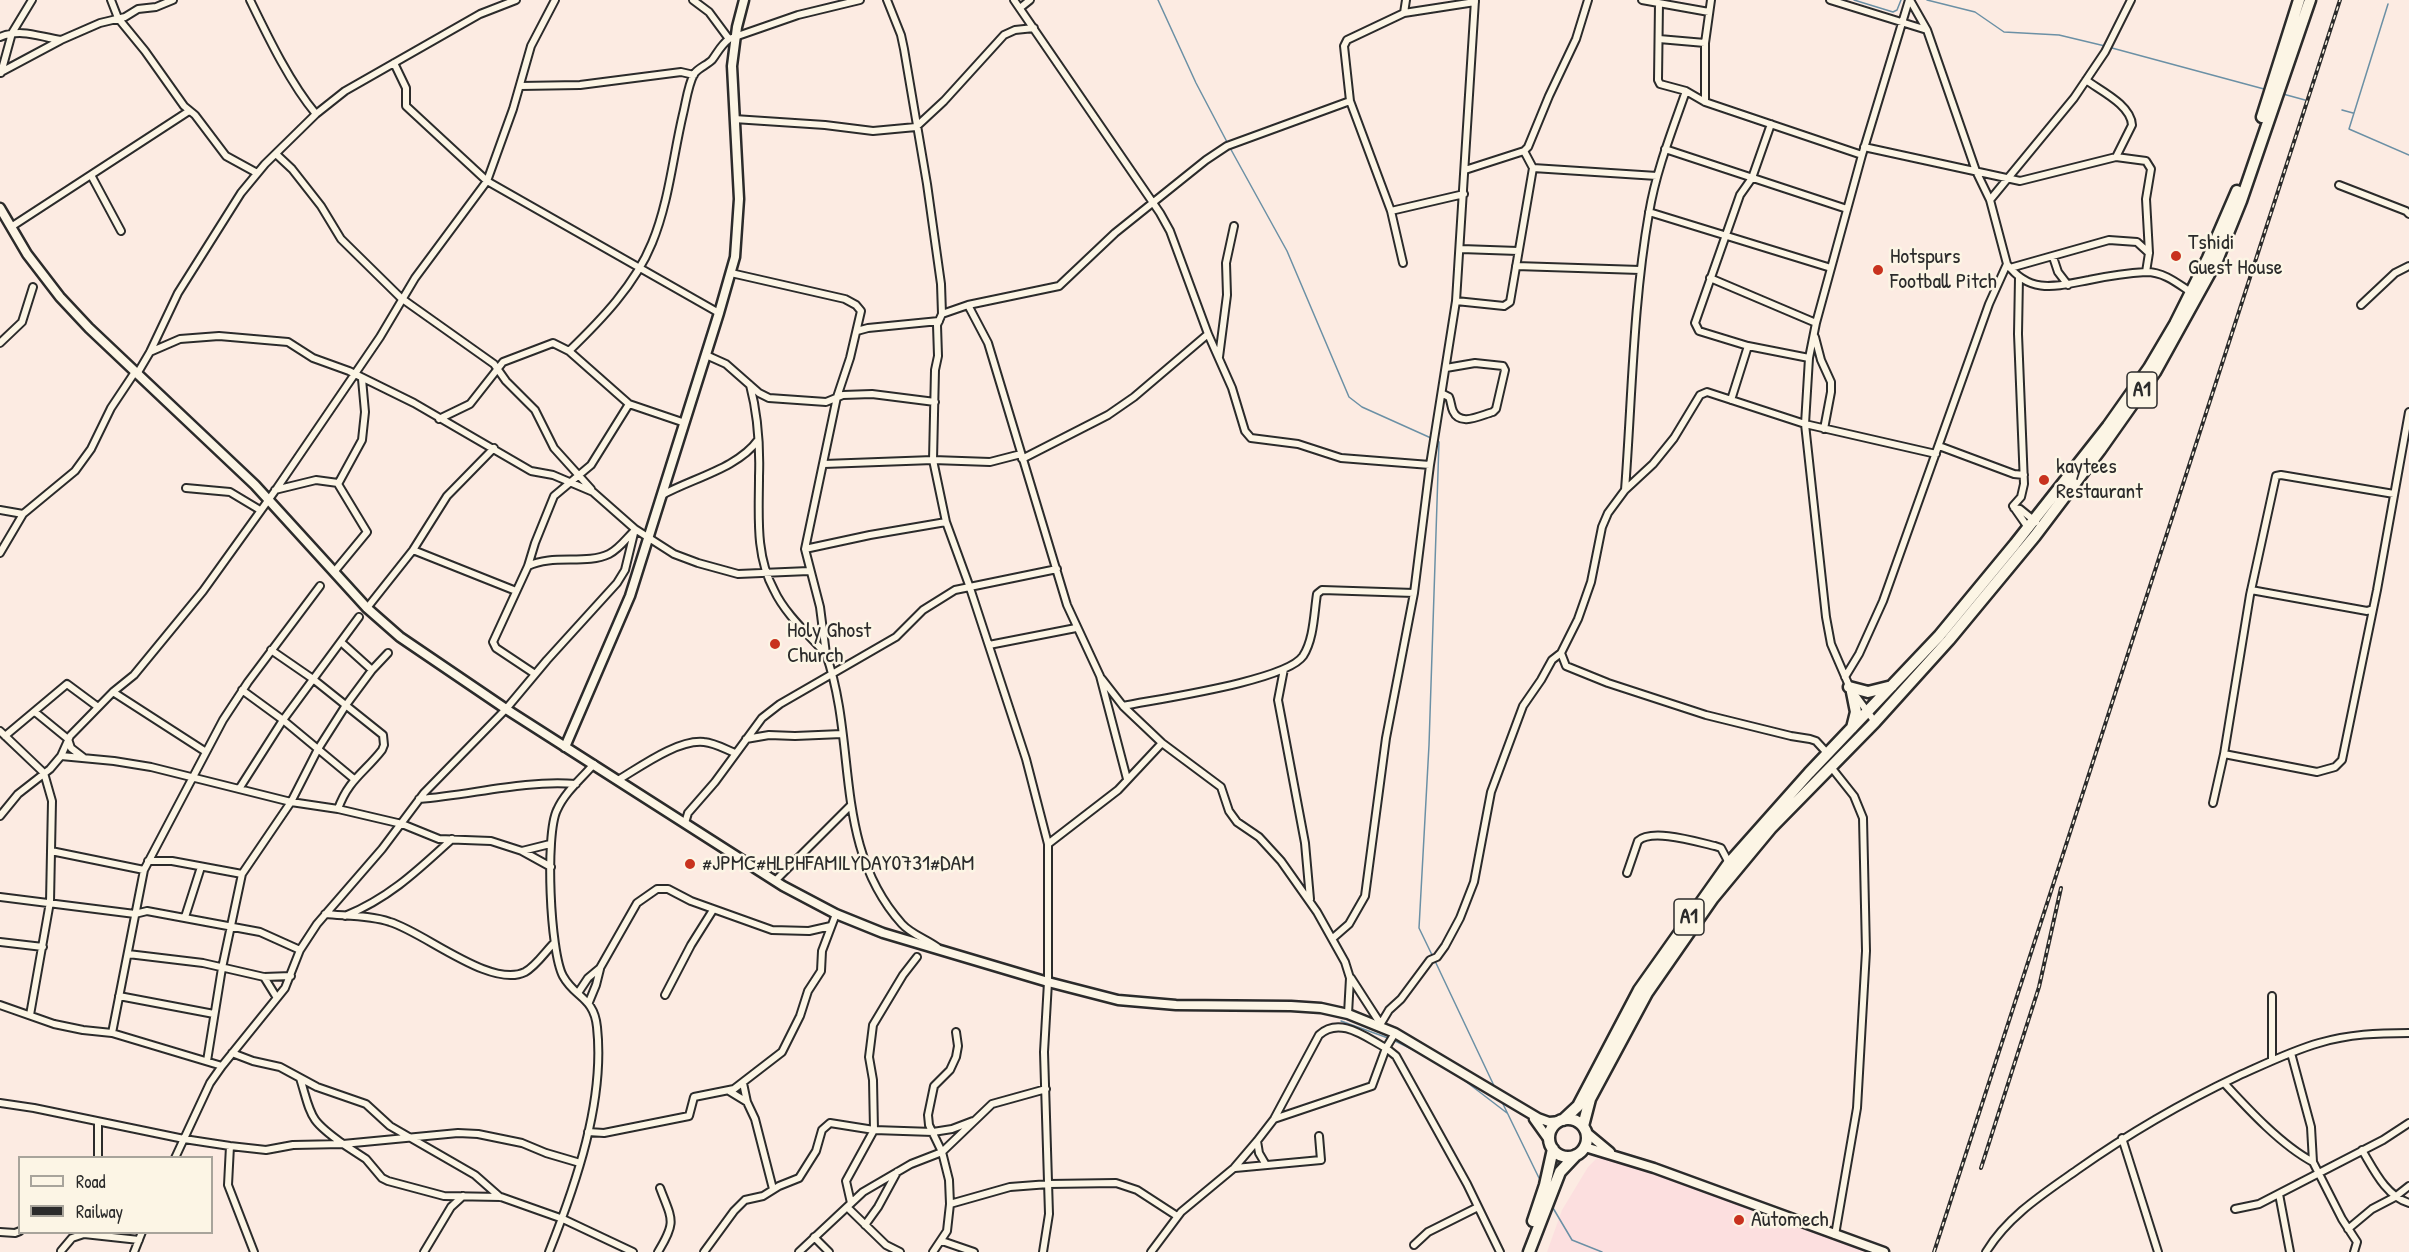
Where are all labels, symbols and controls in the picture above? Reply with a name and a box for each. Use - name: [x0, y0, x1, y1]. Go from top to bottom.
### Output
- place label: Tshidi Guest House: [2188, 230, 2282, 282]
- place label: Hotspurs Football Pitch: [1890, 244, 1997, 296]
- marker: Tshidi Guest House: [2169, 249, 2183, 263]
- marker: Hotspurs Football Pitch: [1871, 263, 1885, 277]
- road number: A1: [2127, 372, 2157, 408]
- place label: kaytees Restaurant: [2056, 454, 2143, 506]
- marker: kaytees Restaurant: [2037, 473, 2051, 487]
- place label: Holy Ghost Church: [787, 618, 871, 670]
- marker: Holy Ghost Church: [768, 637, 782, 651]
- place label: #JPMC#HLPHFAMILYDAY0731#DAM: [702, 851, 974, 877]
- marker: #JPMC#HLPHFAMILYDAY0731#DAM: [683, 857, 697, 871]
- road number: A1: [1674, 899, 1704, 935]
- legend: [18, 1156, 213, 1234]
- text: Road: [76, 1169, 106, 1194]
- text: Railway: [76, 1199, 123, 1224]
- place label: Automech: [1751, 1207, 1828, 1233]
- marker: Automech: [1732, 1213, 1746, 1227]

